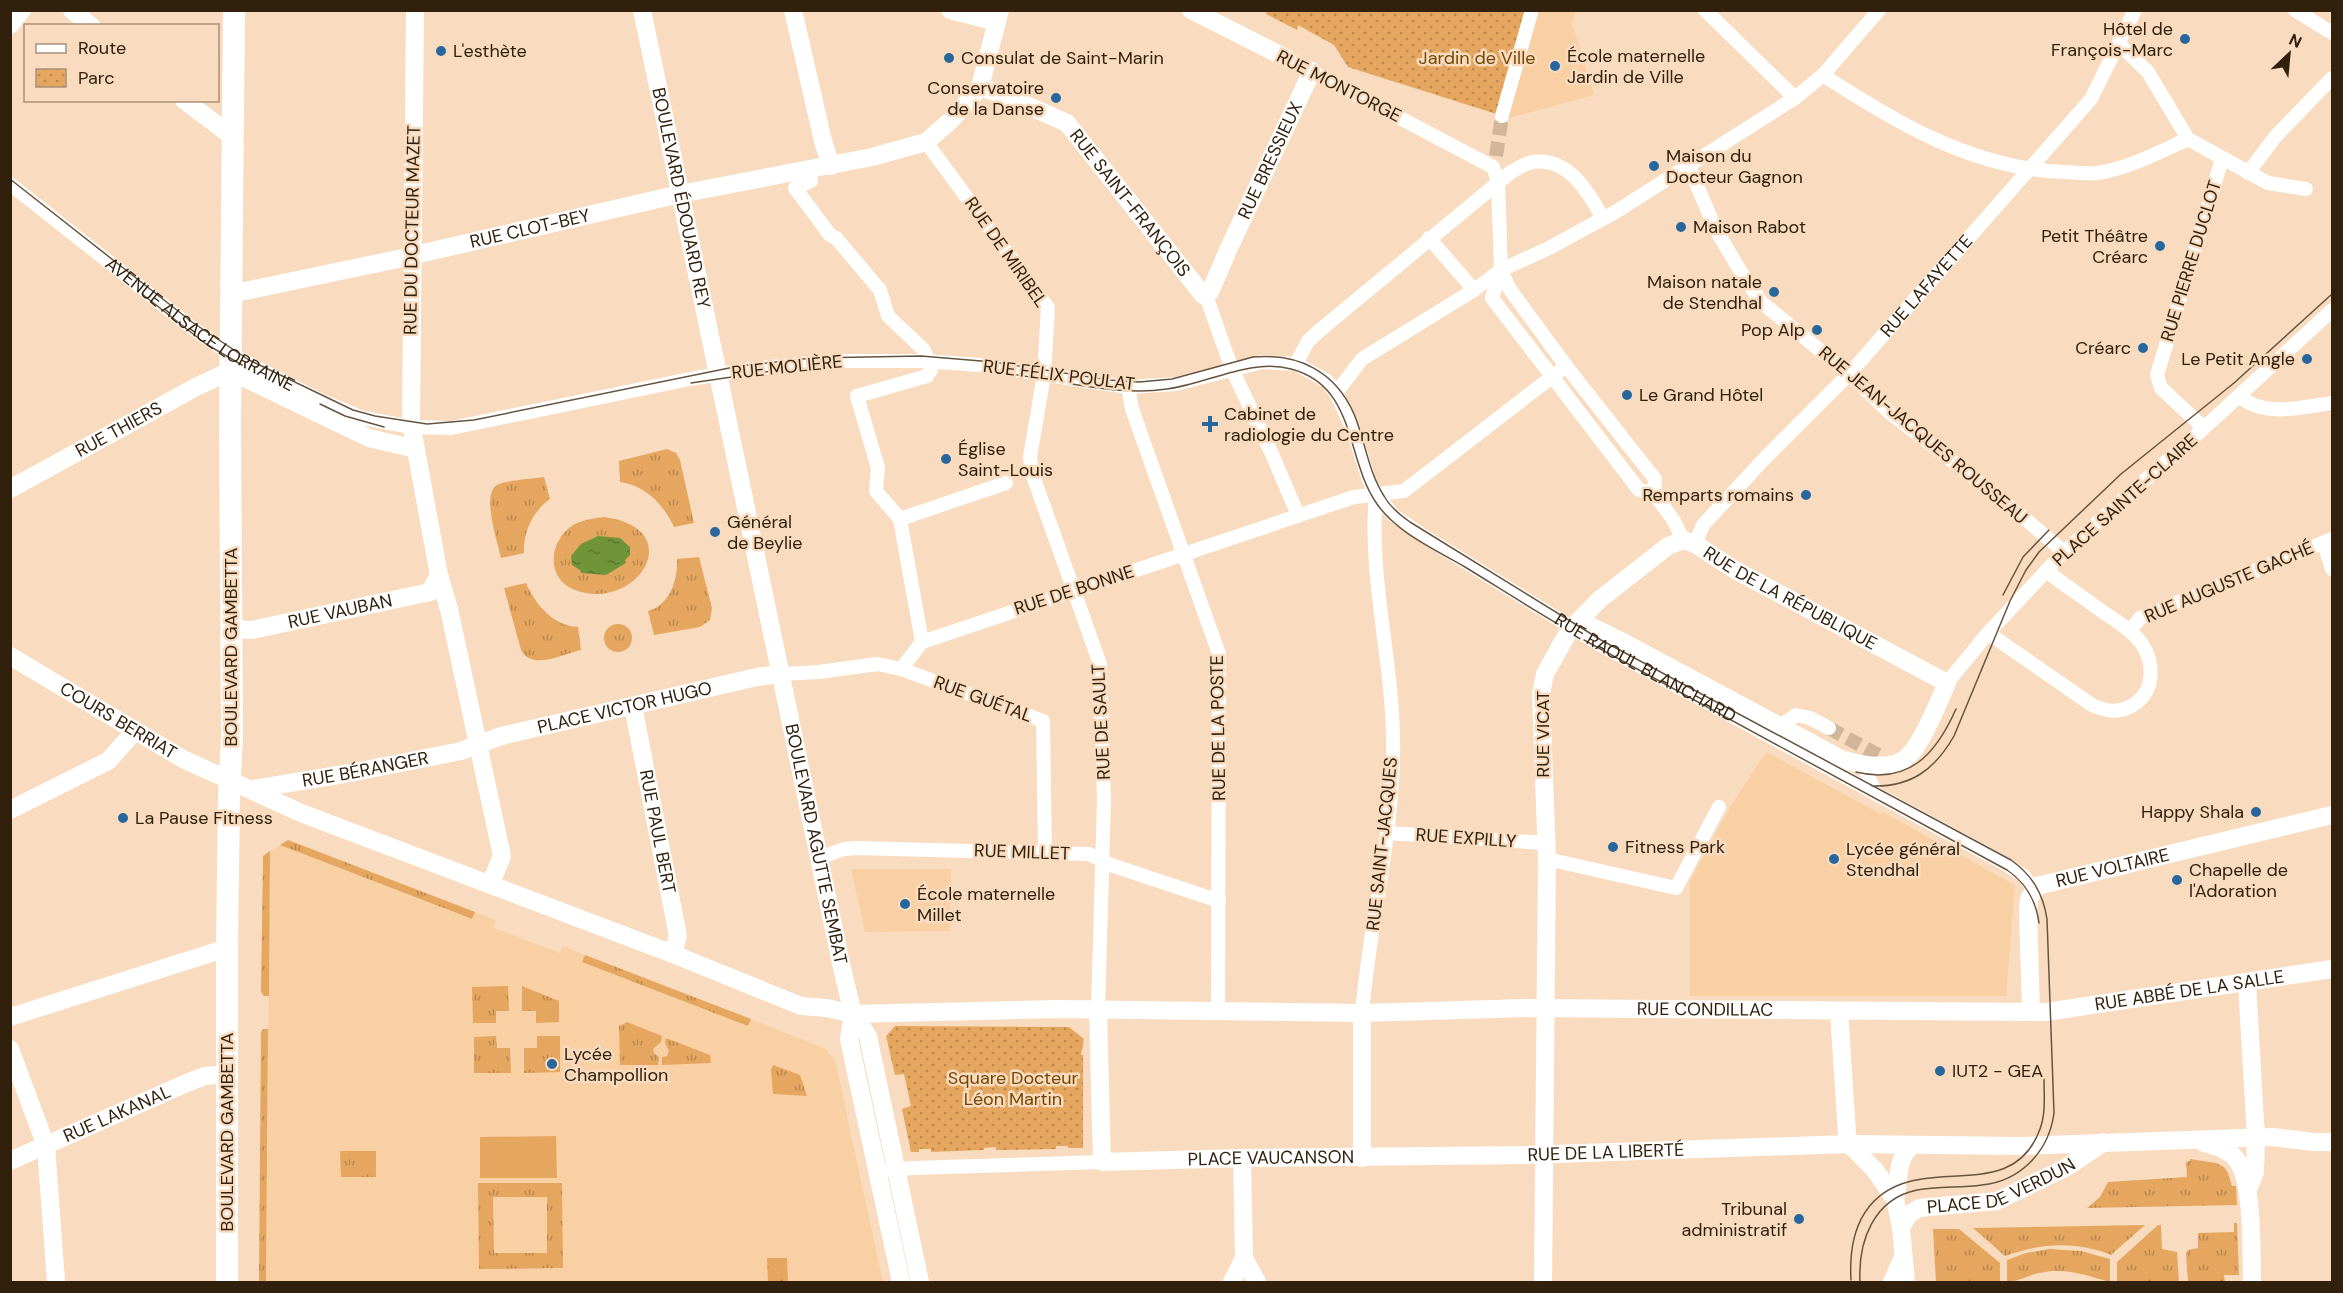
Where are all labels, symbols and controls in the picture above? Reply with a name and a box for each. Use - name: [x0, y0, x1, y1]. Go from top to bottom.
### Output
- place label: Hôtel de François-Marc: [2051, 17, 2173, 62]
- legend: [24, 24, 219, 102]
- north arrow: [2259, 24, 2319, 84]
- text: N: [2286, 29, 2305, 53]
- marker: Hôtel de François-Marc: [2178, 32, 2192, 46]
- text: Route: [78, 36, 126, 60]
- place label: L'esthète: [453, 39, 527, 63]
- marker: L'esthète: [434, 44, 448, 58]
- street label: RUE MONTORGE: [1273, 44, 1405, 128]
- place label: École maternelle Jardin de Ville: [1567, 44, 1705, 89]
- place label: Consulat de Saint-Marin: [961, 46, 1164, 70]
- park label: Jardin de Ville: [1419, 46, 1535, 70]
- marker: Consulat de Saint-Marin: [942, 51, 956, 65]
- marker: École maternelle Jardin de Ville: [1548, 59, 1562, 73]
- text: Parc: [78, 66, 114, 90]
- place label: Conservatoire de la Danse: [927, 76, 1044, 121]
- street label: BOULEVARD ÉDOUARD REY: [646, 85, 716, 311]
- marker: Conservatoire de la Danse: [1049, 91, 1063, 105]
- street label: RUE BRESSIEUX: [1232, 98, 1308, 223]
- street label: RUE SAINT-FRANÇOIS: [1064, 124, 1196, 282]
- street label: RUE DU DOCTEUR MAZET: [398, 125, 426, 335]
- place label: Maison du Docteur Gagnon: [1666, 144, 1803, 189]
- marker: Maison du Docteur Gagnon: [1647, 159, 1661, 173]
- street label: RUE PIERRE DUCLOT: [2155, 177, 2227, 345]
- street label: RUE DE MIRIBEL: [959, 192, 1053, 312]
- street label: RUE CLOT-BEY: [468, 203, 593, 254]
- place label: Maison Rabot: [1693, 215, 1806, 239]
- marker: Maison Rabot: [1674, 220, 1688, 234]
- place label: Petit Théâtre Créarc: [2041, 224, 2148, 269]
- street label: RUE LAFAYETTE: [1875, 230, 1978, 342]
- marker: Petit Théâtre Créarc: [2153, 239, 2167, 253]
- street label: AVENUE ALSACE LORRAINE: [100, 252, 299, 397]
- place label: Maison natale de Stendhal: [1647, 270, 1762, 315]
- marker: Maison natale de Stendhal: [1767, 285, 1781, 299]
- place label: Pop Alp: [1741, 318, 1805, 342]
- marker: Pop Alp: [1810, 323, 1824, 337]
- place label: Créarc: [2075, 336, 2131, 360]
- street label: RUE JEAN-JACQUES ROUSSEAU: [1814, 341, 2032, 529]
- marker: Créarc: [2136, 341, 2150, 355]
- place label: Le Petit Angle: [2181, 347, 2295, 371]
- street label: RUE MOLIÈRE: [730, 349, 844, 385]
- marker: Le Petit Angle: [2300, 352, 2314, 366]
- street label: RUE FÉLIX POULAT: [982, 354, 1136, 396]
- place label: Le Grand Hôtel: [1639, 383, 1763, 407]
- marker: Le Grand Hôtel: [1620, 388, 1634, 402]
- street label: RUE THIERS: [71, 396, 166, 463]
- place label: Cabinet de radiologie du Centre: [1224, 402, 1394, 447]
- marker: Cabinet de radiologie du Centre: [1201, 415, 1219, 433]
- street label: PLACE SAINTE-CLAIRE: [2047, 428, 2203, 572]
- place label: Église Saint-Louis: [958, 437, 1053, 482]
- marker: Église Saint-Louis: [939, 452, 953, 466]
- place label: Remparts romains: [1642, 483, 1794, 507]
- marker: Remparts romains: [1799, 488, 1813, 502]
- place label: Général de Beylie: [727, 510, 803, 555]
- marker: Général de Beylie: [708, 525, 722, 539]
- street label: RUE AUGUSTE GACHÉ: [2141, 535, 2317, 629]
- street label: RUE DE LA RÉPUBLIQUE: [1699, 541, 1881, 656]
- street label: BOULEVARD GAMBETTA: [219, 548, 243, 746]
- street label: RUE DE BONNE: [1011, 559, 1137, 621]
- street label: RUE VAUBAN: [286, 588, 394, 634]
- street label: RUE RAOUL BLANCHARD: [1550, 608, 1740, 728]
- street label: RUE DE LA POSTE: [1205, 655, 1231, 801]
- street label: RUE DE SAULT: [1086, 663, 1116, 781]
- street label: RUE GUÉTAL: [930, 670, 1036, 728]
- street label: COURS BERRIAT: [55, 676, 181, 765]
- street label: PLACE VICTOR HUGO: [535, 676, 714, 739]
- street label: RUE VICAT: [1531, 691, 1555, 777]
- street label: BOULEVARD AGUTTE SEMBAT: [779, 721, 853, 967]
- street label: RUE BÉRANGER: [300, 746, 431, 793]
- street label: RUE SAINT-JACQUES: [1361, 756, 1403, 932]
- street label: RUE PAUL BERT: [634, 768, 681, 896]
- place label: Happy Shala: [2141, 800, 2244, 824]
- marker: Happy Shala: [2249, 805, 2263, 819]
- place label: La Pause Fitness: [135, 806, 273, 830]
- marker: La Pause Fitness: [116, 811, 130, 825]
- street label: RUE EXPILLY: [1415, 823, 1518, 854]
- place label: Fitness Park: [1625, 835, 1725, 859]
- place label: Lycée général Stendhal: [1846, 837, 1960, 882]
- street label: RUE MILLET: [974, 838, 1070, 866]
- marker: Fitness Park: [1606, 840, 1620, 854]
- street label: RUE VOLTAIRE: [2053, 843, 2172, 893]
- marker: Lycée général Stendhal: [1827, 852, 1841, 866]
- place label: Chapelle de l'Adoration: [2189, 858, 2288, 903]
- marker: Chapelle de l'Adoration: [2170, 873, 2184, 887]
- place label: École maternelle Millet: [917, 882, 1055, 927]
- marker: École maternelle Millet: [898, 897, 912, 911]
- street label: RUE ABBÉ DE LA SALLE: [2093, 964, 2286, 1017]
- street label: RUE CONDILLAC: [1637, 997, 1773, 1022]
- street label: BOULEVARD GAMBETTA: [215, 1033, 239, 1231]
- place label: Lycée Champollion: [564, 1042, 668, 1087]
- marker: Lycée Champollion: [545, 1057, 559, 1071]
- place label: IUT2 - GEA: [1952, 1059, 2043, 1083]
- marker: IUT2 - GEA: [1933, 1064, 1947, 1078]
- park label: Square Docteur Léon Martin: [948, 1066, 1078, 1111]
- street label: RUE LAKANAL: [59, 1080, 175, 1148]
- street label: RUE DE LA LIBERTÉ: [1527, 1138, 1685, 1167]
- street label: PLACE VAUCANSON: [1187, 1145, 1354, 1172]
- street label: PLACE DE VERDUN: [1926, 1153, 2080, 1219]
- place label: Tribunal administratif: [1682, 1197, 1787, 1242]
- marker: Tribunal administratif: [1792, 1212, 1806, 1226]

